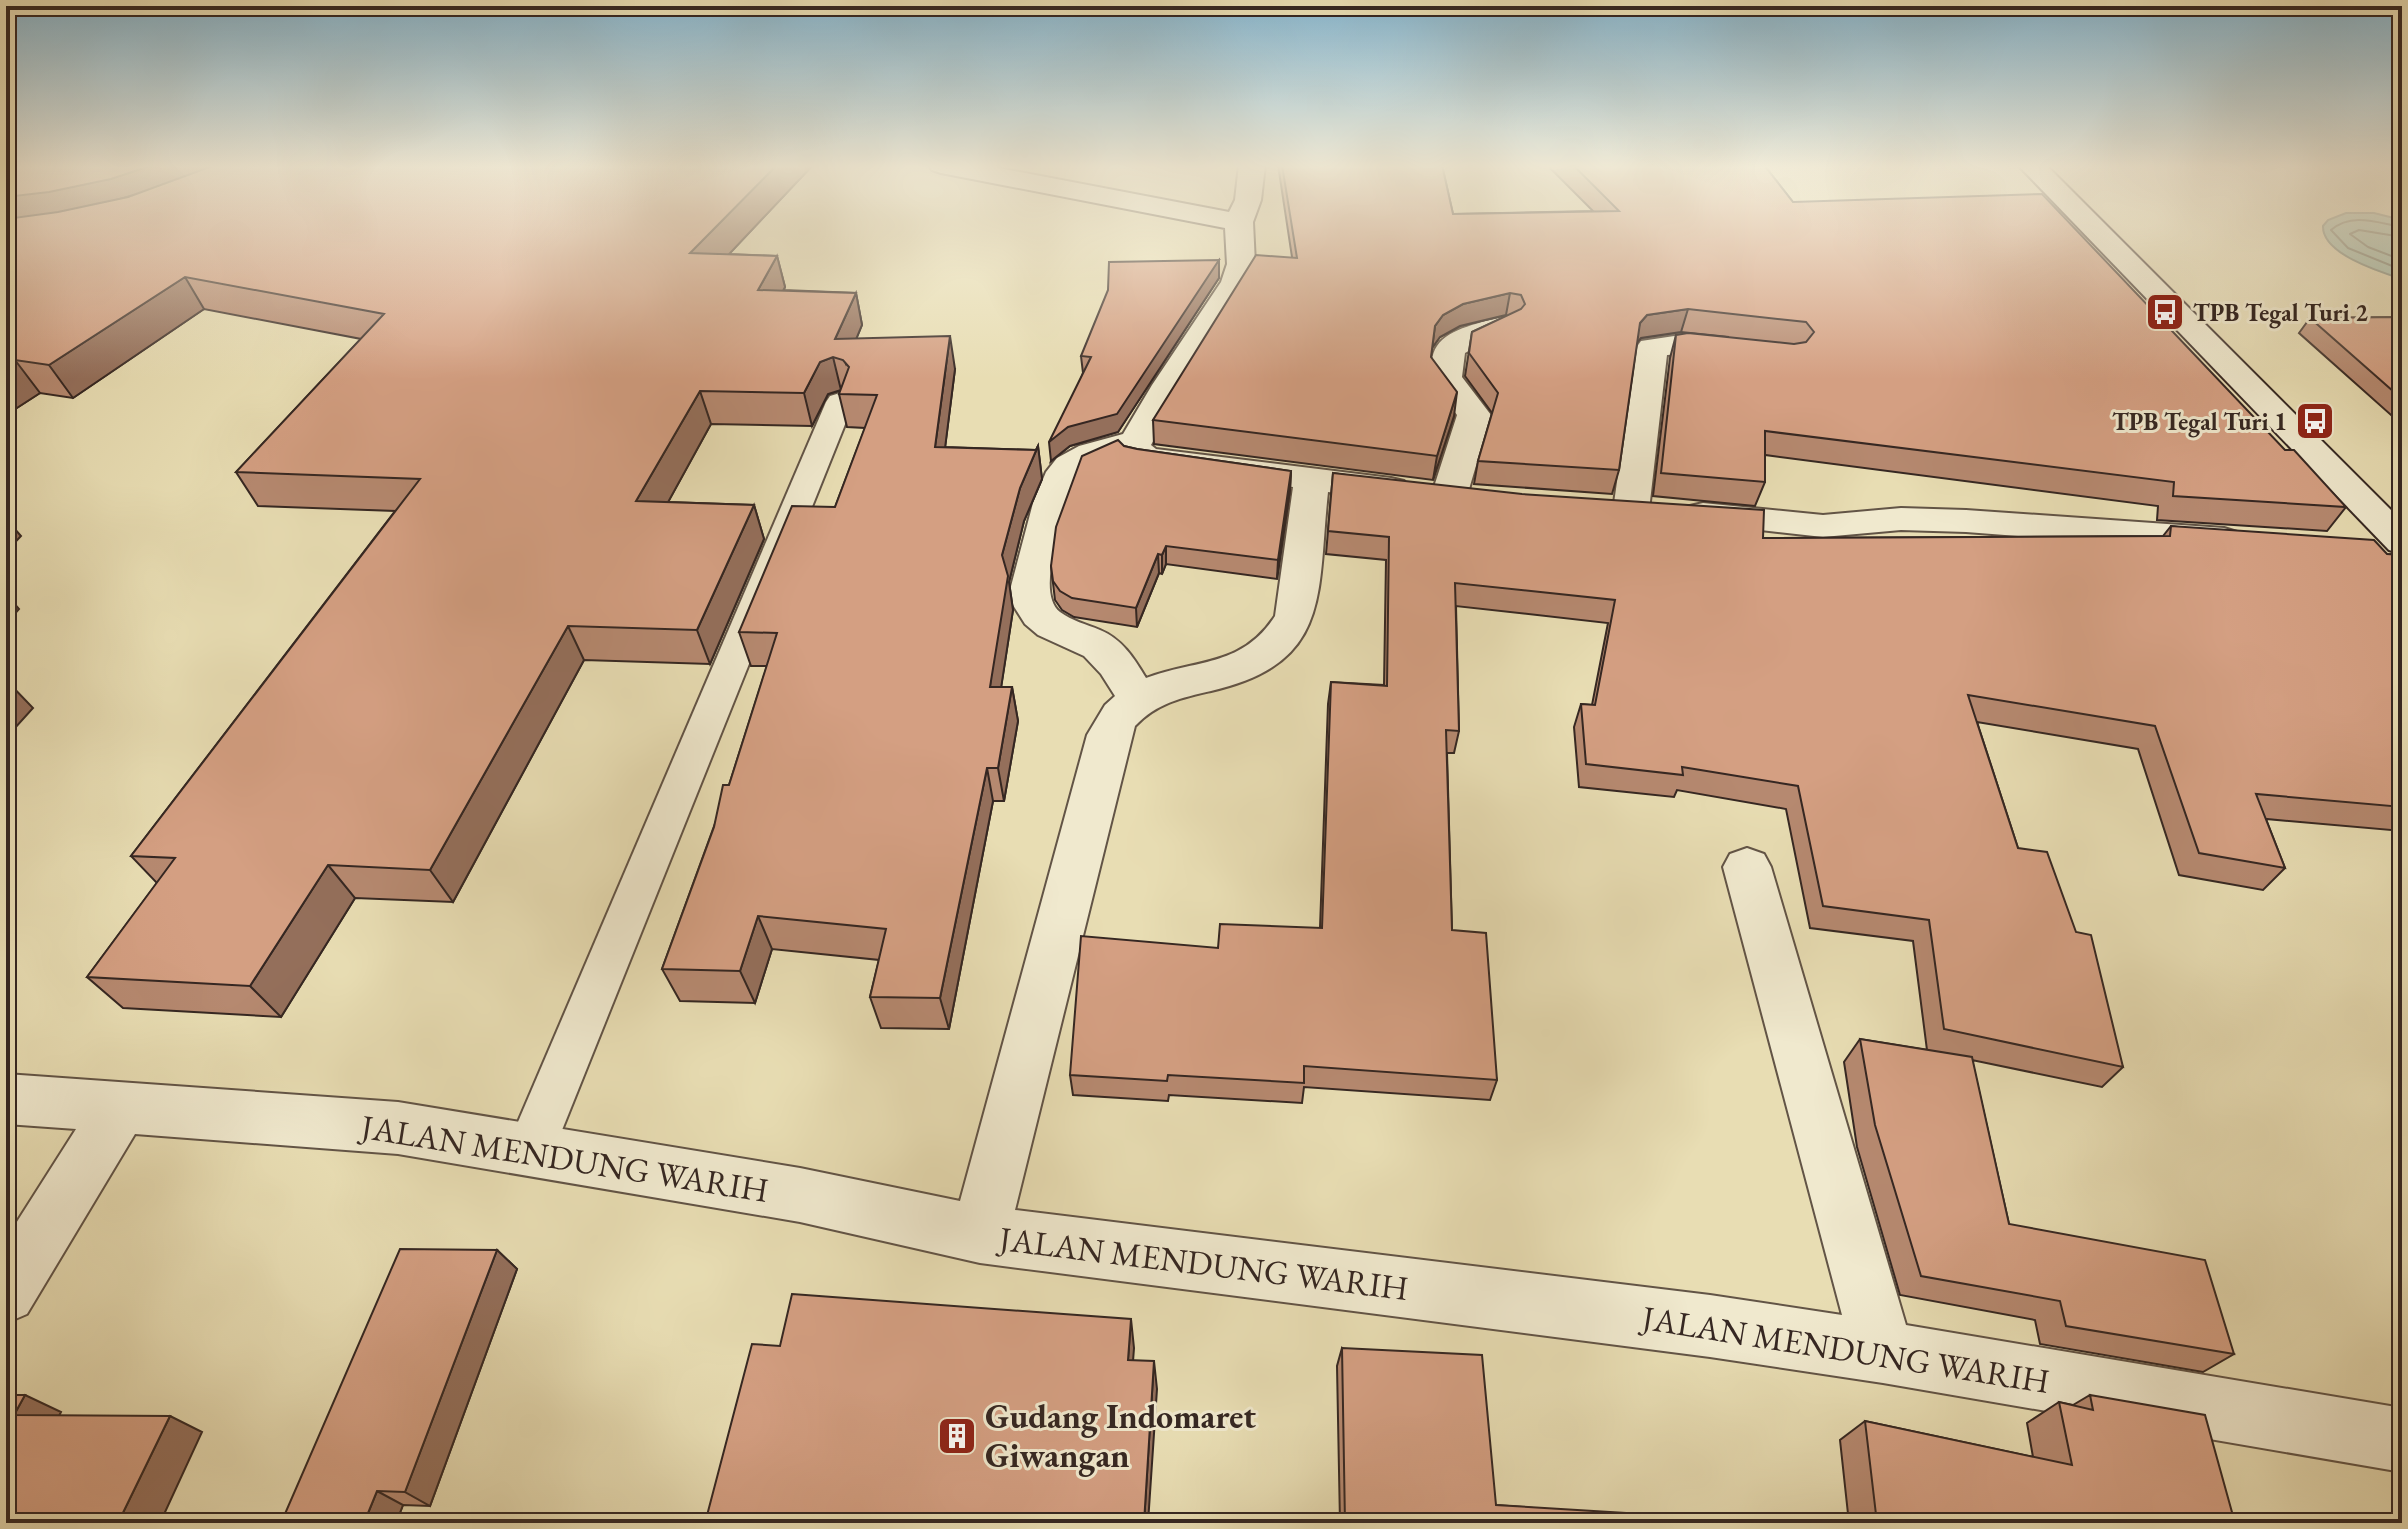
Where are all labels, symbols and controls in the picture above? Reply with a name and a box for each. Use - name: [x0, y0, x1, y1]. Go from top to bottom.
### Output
- bus stop icon: TPB Tegal Turi 2: [2144, 291, 2186, 333]
- place label: TPB Tegal Turi 2: [2193, 297, 2368, 329]
- bus stop icon: TPB Tegal Turi 1: [2294, 400, 2336, 442]
- place label: TPB Tegal Turi 1: [2112, 406, 2287, 438]
- street label: JALAN MENDUNG WARIH: [355, 1104, 772, 1212]
- street label: JALAN MENDUNG WARIH: [994, 1216, 1411, 1310]
- street label: JALAN MENDUNG WARIH: [1636, 1295, 2053, 1403]
- place label: Gudang Indomaret Giwangan: [985, 1394, 1256, 1477]
- building icon: Gudang Indomaret Giwangan: [936, 1415, 978, 1457]

